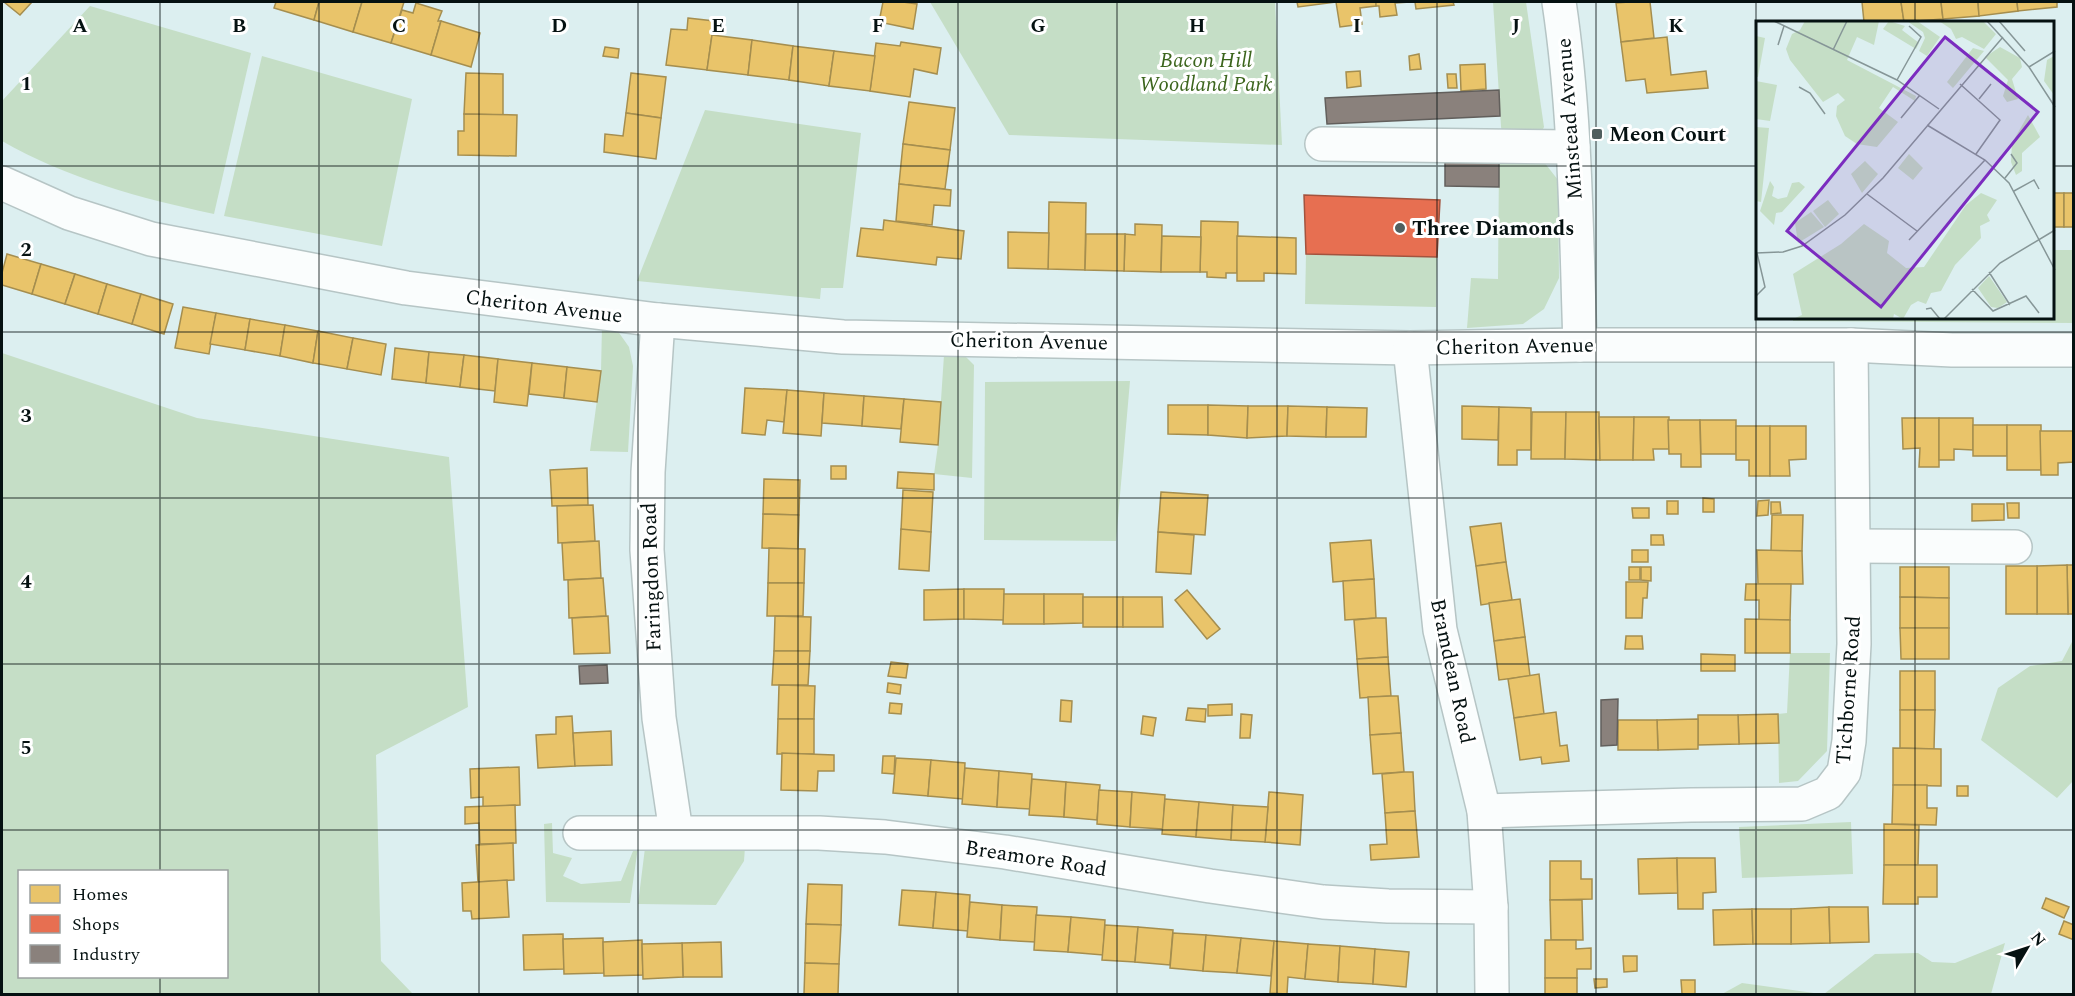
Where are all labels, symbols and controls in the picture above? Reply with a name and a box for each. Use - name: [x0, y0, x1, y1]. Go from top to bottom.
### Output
- text: A: [72, 11, 88, 41]
- text: B: [232, 11, 246, 41]
- text: C: [392, 11, 406, 41]
- text: D: [551, 11, 567, 41]
- text: E: [711, 11, 725, 41]
- text: F: [872, 11, 884, 41]
- text: G: [1030, 11, 1046, 41]
- text: H: [1189, 11, 1205, 41]
- text: I: [1353, 11, 1361, 41]
- text: J: [1512, 11, 1520, 41]
- text: K: [1668, 11, 1684, 41]
- inset map: [1756, 21, 2054, 320]
- street label: Minstead Avenue: [1548, 37, 1592, 201]
- park label: Bacon Hill Woodland Park: [1139, 45, 1273, 101]
- text: 1: [20, 69, 32, 99]
- place label: Meon Court: [1609, 119, 1726, 151]
- marker: Meon Court: [1590, 127, 1604, 141]
- place label: Three Diamonds: [1412, 213, 1574, 245]
- marker: Three Diamonds: [1393, 221, 1407, 235]
- text: 2: [20, 235, 32, 265]
- street label: Cheriton Avenue: [463, 281, 624, 333]
- street label: Cheriton Avenue: [950, 325, 1108, 359]
- street label: Cheriton Avenue: [1436, 330, 1594, 364]
- text: 3: [20, 401, 32, 431]
- street label: Faringdon Road: [633, 502, 671, 652]
- text: 4: [20, 567, 32, 597]
- street label: Bramdean Road: [1421, 596, 1483, 747]
- street label: Tichborne Road: [1828, 614, 1870, 766]
- text: 5: [20, 733, 32, 763]
- street label: Breamore Road: [963, 832, 1109, 886]
- legend: [18, 870, 228, 978]
- text: Homes: [72, 881, 128, 908]
- text: Shops: [72, 911, 120, 938]
- north arrow: [1997, 918, 2057, 978]
- text: N: [2024, 927, 2051, 952]
- text: Industry: [72, 941, 141, 968]

